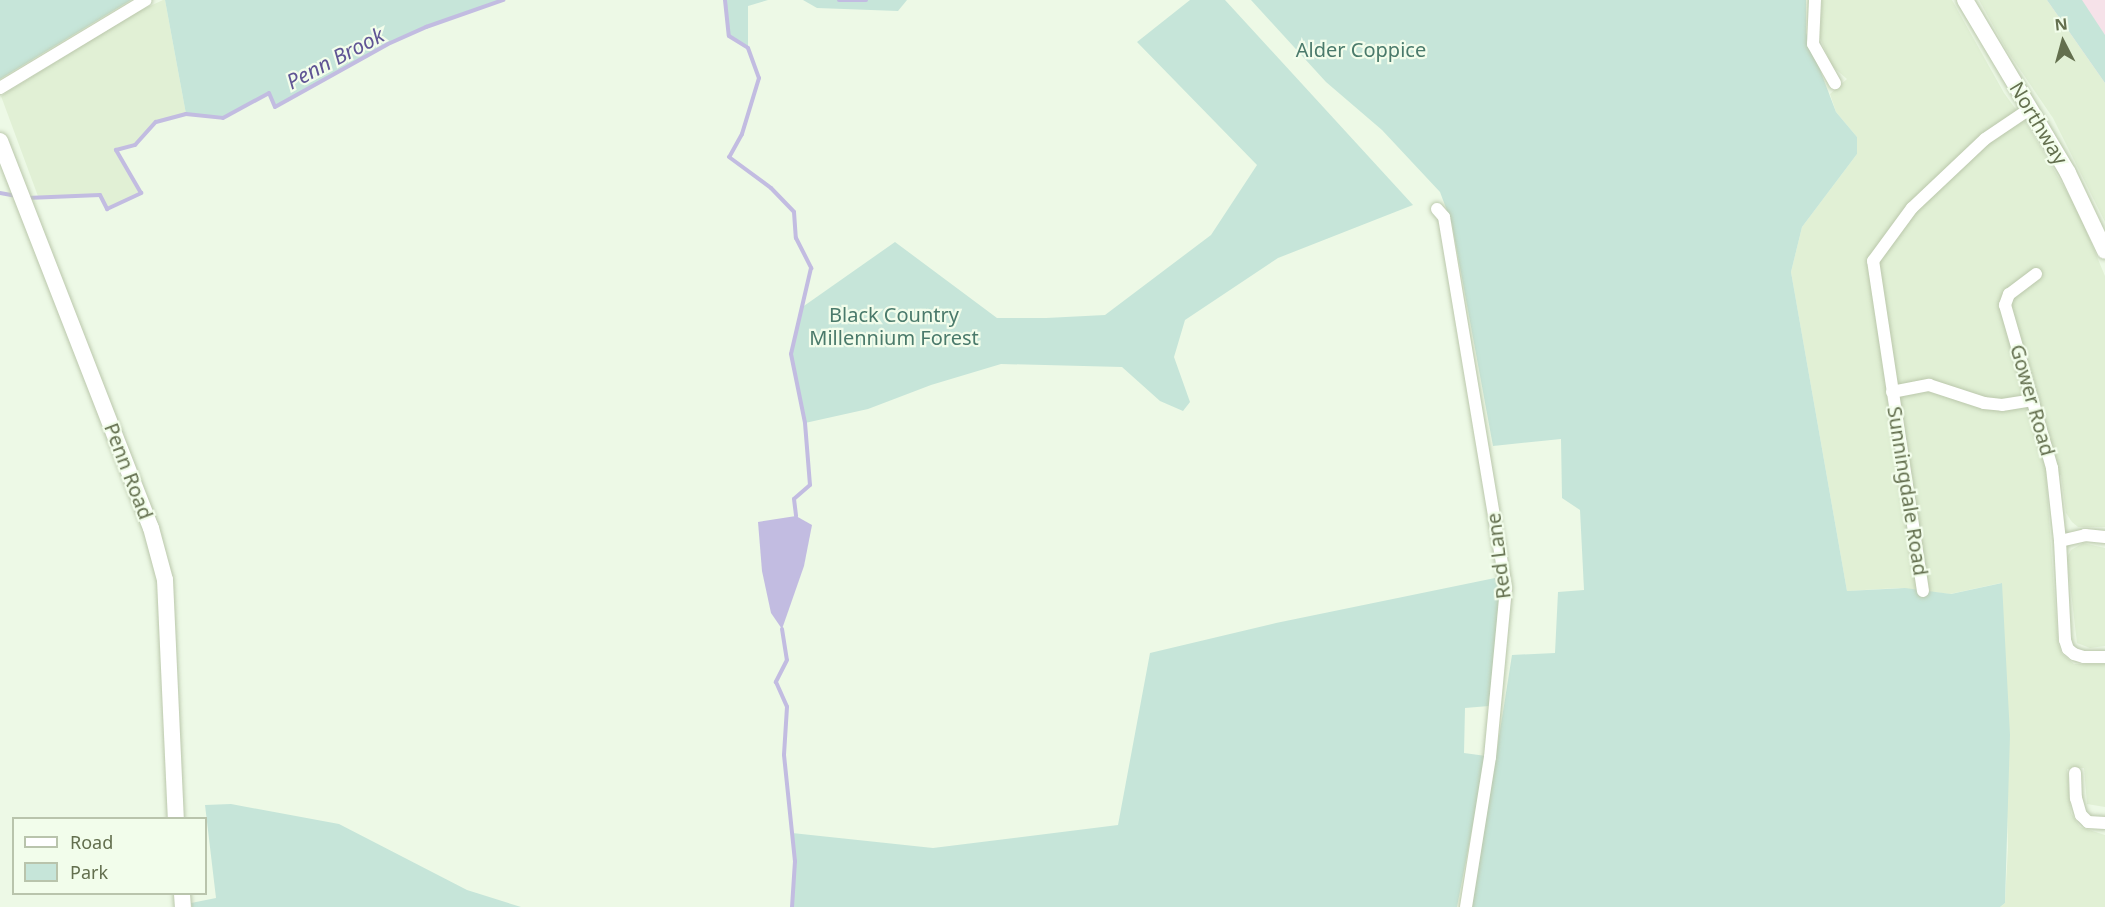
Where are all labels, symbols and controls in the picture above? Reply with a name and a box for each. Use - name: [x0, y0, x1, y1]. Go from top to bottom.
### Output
- north arrow: [2033, 12, 2093, 72]
- text: N: [2053, 12, 2069, 36]
- water label: Penn Brook: [282, 22, 388, 94]
- park label: Alder Coppice: [1296, 37, 1426, 61]
- street label: Northway: [2005, 77, 2073, 169]
- park label: Black Country Millennium Forest: [809, 302, 979, 349]
- street label: Gower Road: [2006, 342, 2060, 458]
- street label: Sunningdale Road: [1883, 405, 1933, 577]
- street label: Penn Road: [100, 419, 158, 523]
- street label: Red Lane: [1481, 512, 1515, 600]
- legend: [12, 817, 207, 895]
- text: Road: [70, 830, 113, 854]
- text: Park: [70, 860, 108, 884]

